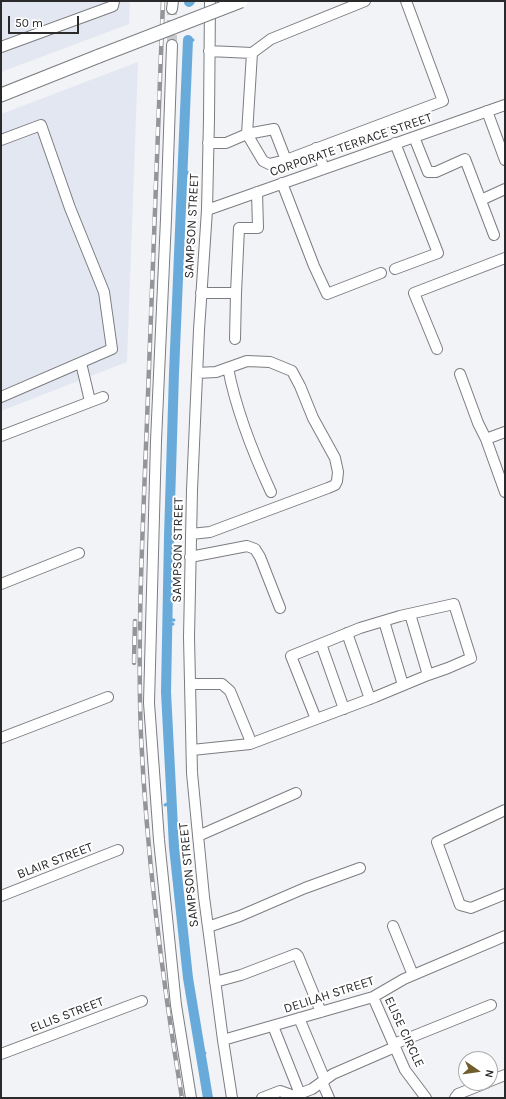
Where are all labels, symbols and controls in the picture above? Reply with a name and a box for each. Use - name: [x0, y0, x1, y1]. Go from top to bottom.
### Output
- scale bar: [10, 8, 81, 34]
- text: 50 m: [15, 16, 43, 30]
- street label: CORPORATE TERRACE STREET: [268, 110, 434, 180]
- street label: SAMPSON STREET: [181, 173, 203, 279]
- street label: SAMPSON STREET: [169, 497, 187, 603]
- street label: SAMPSON STREET: [176, 822, 202, 928]
- street label: BLAIR STREET: [15, 839, 95, 883]
- street label: DELILAH STREET: [282, 973, 376, 1017]
- street label: ELLIS STREET: [28, 994, 106, 1036]
- street label: ELISE CIRCLE: [381, 994, 427, 1070]
- north arrow: [458, 1051, 498, 1091]
- text: N: [482, 1068, 496, 1079]

